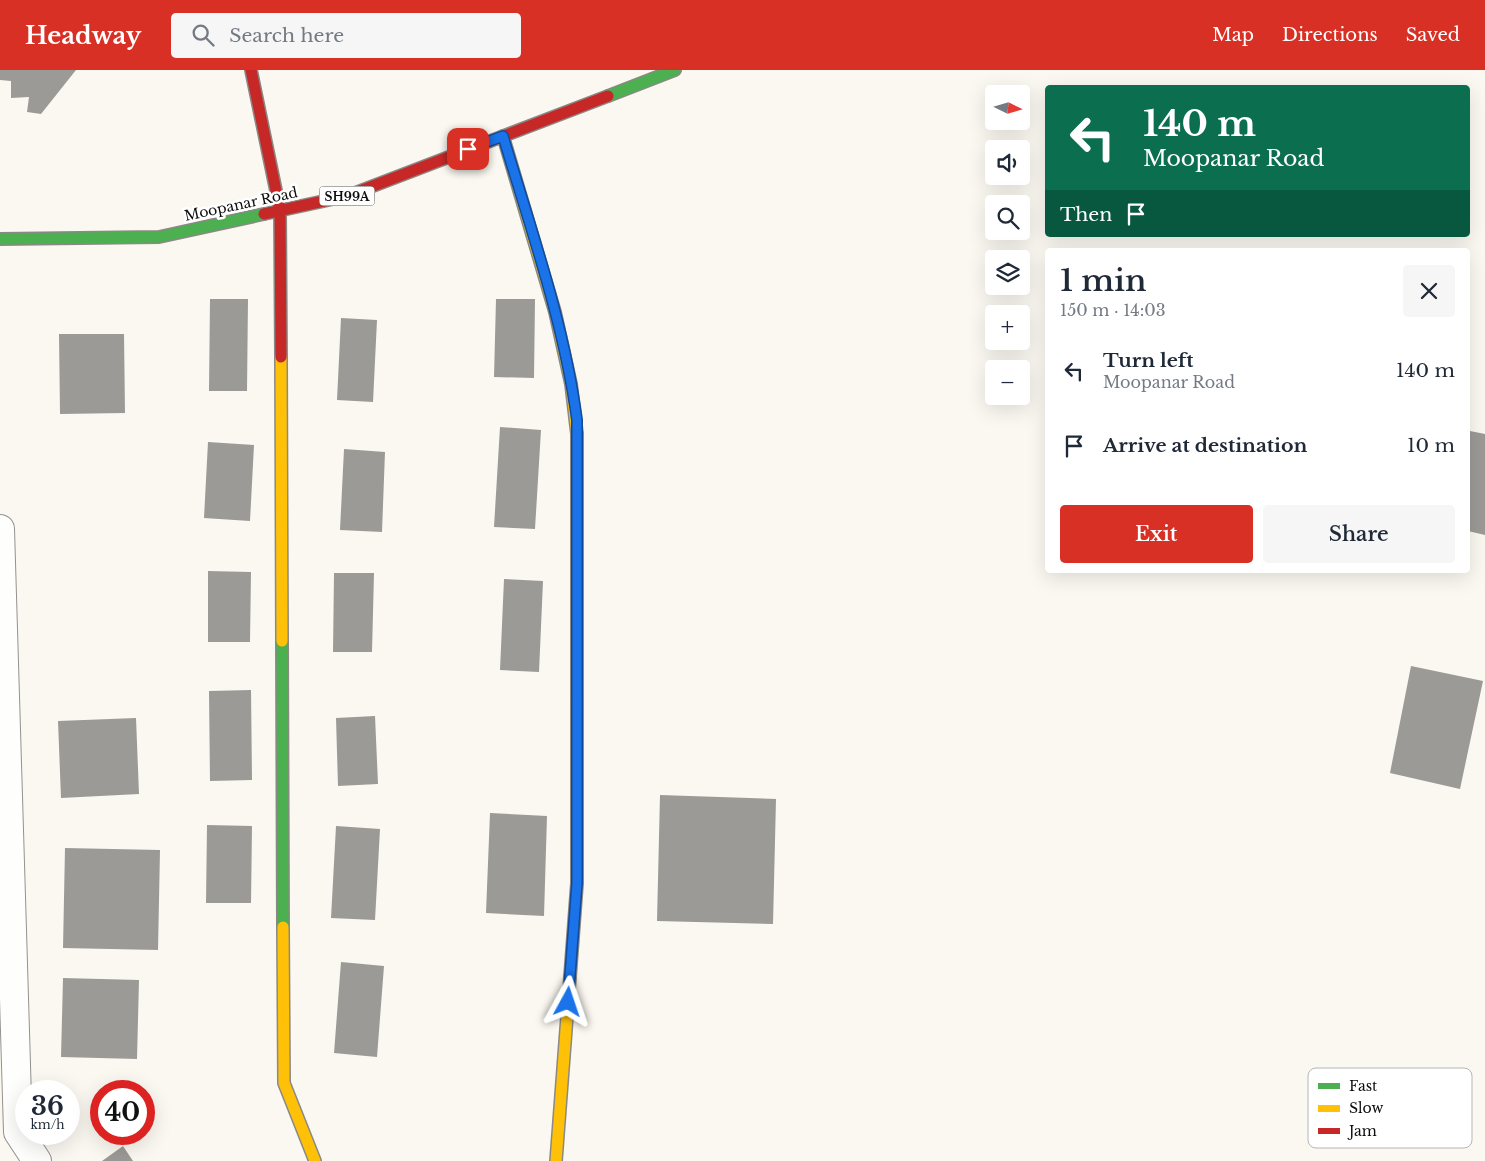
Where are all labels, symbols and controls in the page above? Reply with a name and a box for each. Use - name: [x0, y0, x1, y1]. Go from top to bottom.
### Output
- search box: [171, 13, 521, 58]
- text: Headway: [25, 21, 141, 50]
- icon: search: [189, 21, 217, 49]
- text: Search here: [229, 24, 344, 47]
- text: Map: [1212, 24, 1254, 46]
- text: Directions: [1282, 24, 1378, 46]
- text: Saved: [1406, 24, 1460, 46]
- north arrow: [985, 85, 1030, 130]
- map controls: [985, 85, 1030, 405]
- text: 140 m: [1143, 102, 1256, 145]
- icon: left: [1060, 105, 1125, 170]
- pin: [447, 128, 489, 170]
- icon: arrive: [454, 135, 482, 163]
- button: sound: [985, 140, 1030, 185]
- text: Moopanar Road: [1143, 145, 1324, 172]
- street label: Moopanar Road: [183, 183, 300, 225]
- road number: SH99A: [320, 186, 374, 206]
- button: search: [985, 195, 1030, 240]
- icon: arrive: [1122, 200, 1150, 228]
- text: Then: [1060, 203, 1112, 226]
- button: layers: [985, 250, 1030, 295]
- text: 1 min: [1060, 262, 1146, 299]
- button: close: [1403, 265, 1455, 317]
- text: 150 m · 14:03: [1060, 300, 1166, 320]
- button: +: [985, 305, 1030, 350]
- text: Turn left: [1103, 349, 1194, 372]
- icon: left: [1060, 357, 1088, 385]
- text: 140 m: [1396, 359, 1455, 382]
- button: −: [985, 360, 1030, 405]
- text: Moopanar Road: [1103, 372, 1235, 392]
- icon: arrive: [1060, 432, 1088, 460]
- text: Arrive at destination: [1103, 434, 1307, 457]
- text: 10 m: [1407, 434, 1455, 457]
- button: Exit: [1060, 505, 1253, 563]
- button: Share: [1263, 505, 1455, 563]
- position arrow: [541, 975, 593, 1027]
- legend: [1308, 1068, 1472, 1148]
- text: Fast: [1349, 1077, 1378, 1095]
- speed limit sign: 40: [90, 1080, 155, 1145]
- text: 36: [31, 1091, 64, 1122]
- text: Slow: [1349, 1099, 1383, 1117]
- text: km/h: [30, 1117, 65, 1132]
- text: Jam: [1347, 1122, 1377, 1140]

